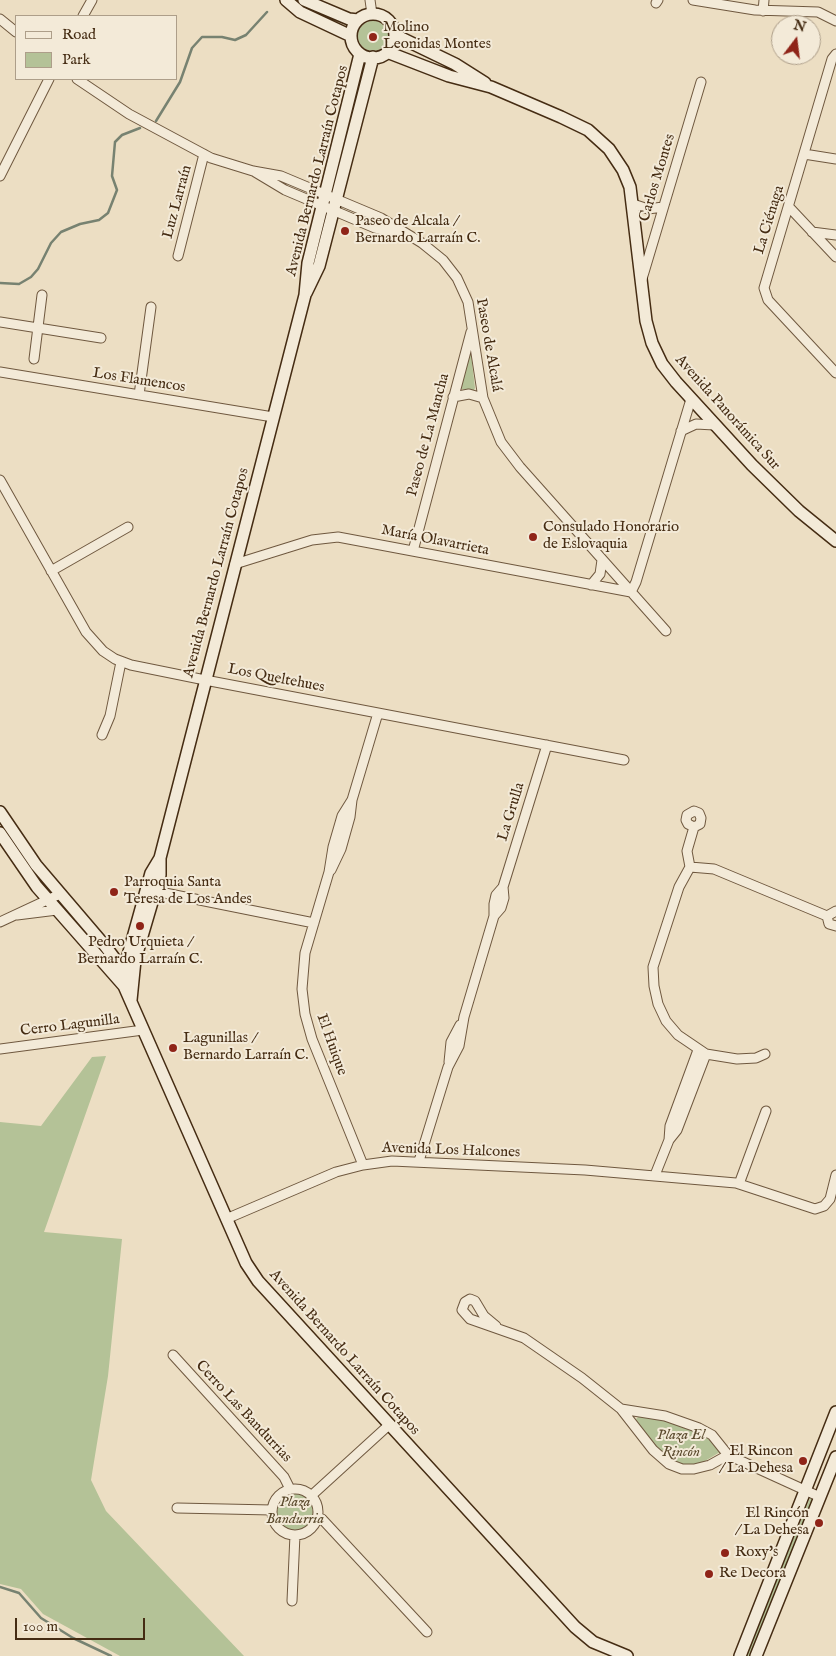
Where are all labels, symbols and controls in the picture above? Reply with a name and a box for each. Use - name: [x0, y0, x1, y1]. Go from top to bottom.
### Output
- legend: [15, 15, 178, 80]
- north arrow: [771, 15, 821, 65]
- text: N: [791, 16, 808, 37]
- place label: Molino Leonidas Montes: [383, 19, 491, 54]
- text: Road: [62, 25, 96, 44]
- marker: Molino Leonidas Montes: [367, 31, 379, 43]
- text: Park: [62, 50, 91, 69]
- street label: Avenida Bernardo Larraín Cotapos: [283, 64, 353, 278]
- street label: Carlos Montes: [636, 132, 680, 224]
- street label: Luz Larraín: [160, 163, 196, 241]
- street label: La Ciénaga: [751, 183, 789, 257]
- place label: Paseo de Alcala / Bernardo Larraín C.: [355, 213, 480, 248]
- marker: Paseo de Alcala / Bernardo Larraín C.: [339, 225, 351, 237]
- street label: Paseo de Alcalá: [471, 297, 505, 393]
- street label: Avenida Panorámica Sur: [671, 352, 783, 474]
- street label: Los Flamencos: [91, 365, 187, 397]
- street label: Paseo de La Mancha: [404, 372, 454, 498]
- street label: Avenida Bernardo Larraín Cotapos: [180, 466, 254, 680]
- place label: Consulado Honorario de Eslovaquia: [543, 519, 679, 554]
- street label: María Olavarrieta: [380, 522, 490, 560]
- marker: Consulado Honorario de Eslovaquia: [527, 531, 539, 543]
- street label: Los Queltehues: [226, 661, 326, 697]
- street label: La Grulla: [495, 781, 529, 843]
- place label: Parroquia Santa Teresa de Los Andes: [124, 874, 252, 909]
- marker: Parroquia Santa Teresa de Los Andes: [108, 886, 120, 898]
- marker: Pedro Urquieta / Bernardo Larraín C.: [134, 920, 146, 932]
- place label: Pedro Urquieta / Bernardo Larraín C.: [77, 934, 203, 969]
- street label: Cerro Lagunilla: [19, 1011, 121, 1041]
- street label: El Huique: [312, 1012, 350, 1078]
- place label: Lagunillas / Bernardo Larraín C.: [183, 1030, 308, 1065]
- marker: Lagunillas / Bernardo Larraín C.: [167, 1042, 179, 1054]
- street label: Avenida Los Halcones: [381, 1140, 521, 1162]
- street label: Avenida Bernardo Larraín Cotapos: [265, 1267, 423, 1439]
- street label: Cerro Las Bandurrias: [191, 1357, 295, 1467]
- park label: Plaza El Rincón: [657, 1427, 705, 1462]
- place label: El Rincon / La Dehesa: [719, 1443, 793, 1478]
- marker: El Rincon / La Dehesa: [797, 1455, 809, 1467]
- park label: Plaza Bandurria: [266, 1494, 324, 1529]
- place label: El Rincón / La Dehesa: [735, 1505, 809, 1540]
- marker: El Rincón / La Dehesa: [813, 1517, 825, 1529]
- place label: Roxy's: [735, 1544, 778, 1562]
- marker: Roxy's: [719, 1547, 731, 1559]
- place label: Re Decora: [719, 1565, 786, 1583]
- marker: Re Decora: [703, 1568, 715, 1580]
- scale bar: [18, 1608, 148, 1640]
- text: 100 m: [23, 1617, 58, 1636]

